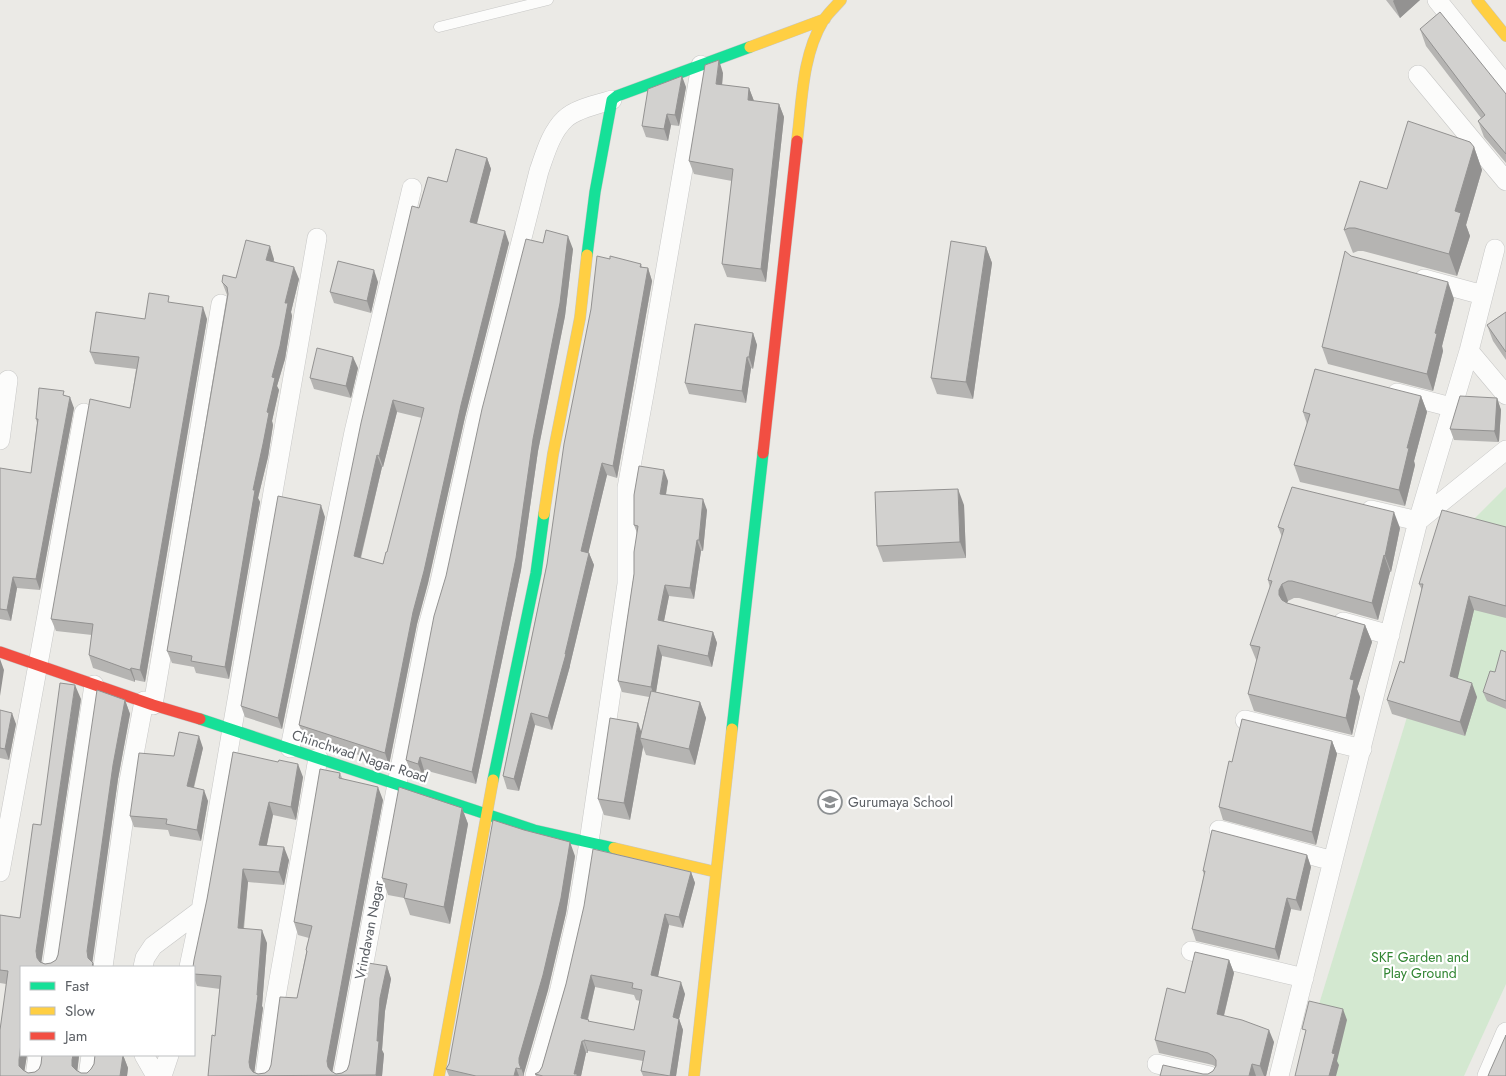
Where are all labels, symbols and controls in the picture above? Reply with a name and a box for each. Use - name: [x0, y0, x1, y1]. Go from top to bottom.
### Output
- street label: Chinchwad Nagar Road: [289, 725, 431, 787]
- school or university icon: Gurumaya School: [817, 789, 843, 815]
- place label: Gurumaya School: [848, 792, 953, 812]
- street label: Vrindavan Nagar: [350, 879, 388, 981]
- park label: SKF Garden and Play Ground: [1371, 947, 1469, 983]
- legend: [20, 966, 195, 1056]
- text: Fast: [65, 975, 89, 997]
- text: Slow: [65, 1000, 96, 1022]
- text: Jam: [63, 1025, 88, 1047]

